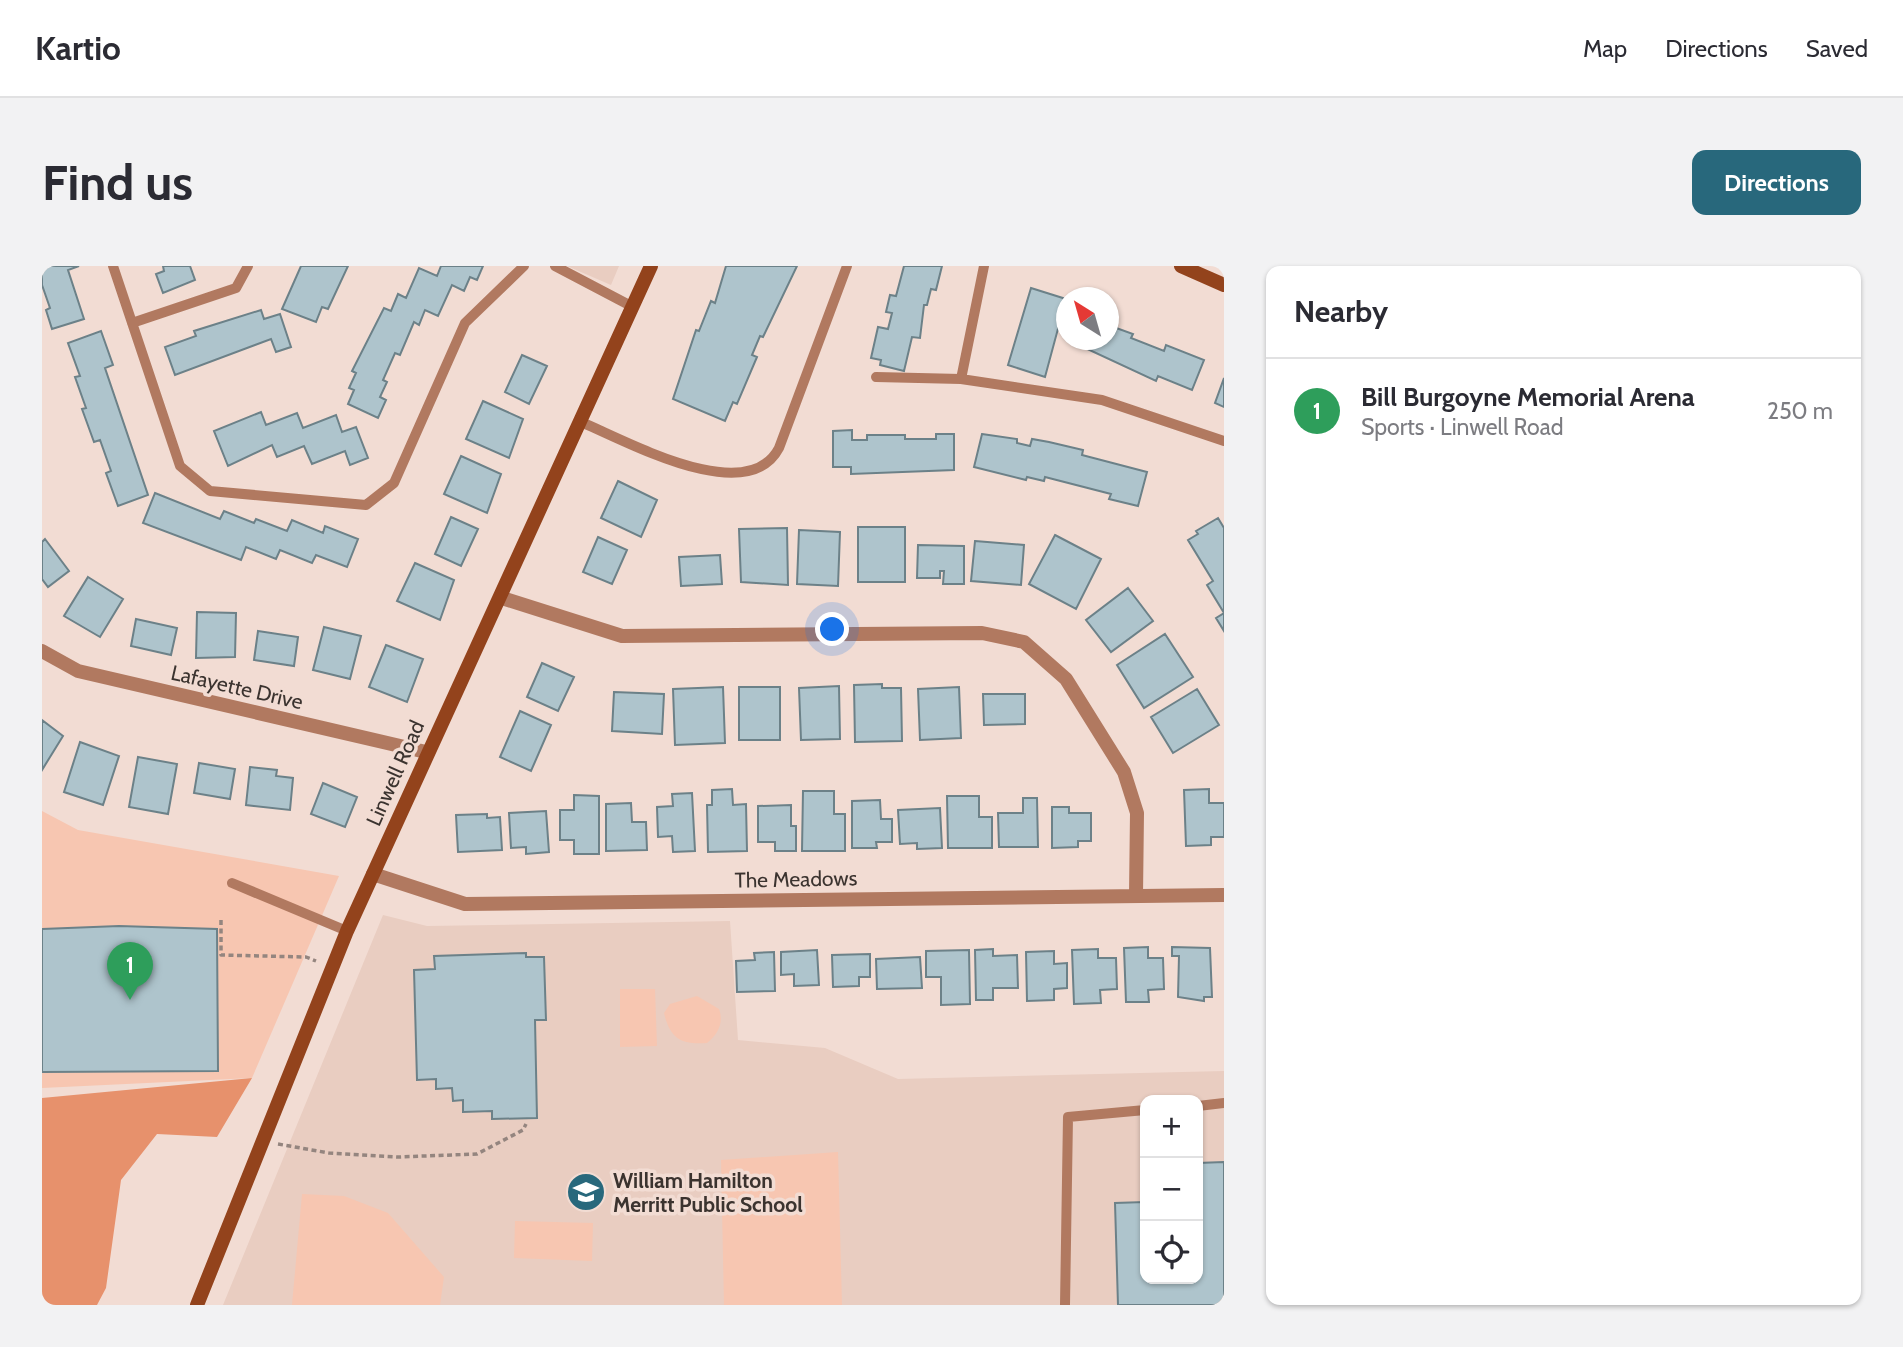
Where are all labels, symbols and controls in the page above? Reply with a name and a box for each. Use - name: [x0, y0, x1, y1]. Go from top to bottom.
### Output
- text: Kartio: [35, 28, 121, 68]
- text: Map: [1583, 34, 1627, 63]
- text: Directions: [1665, 34, 1768, 63]
- text: Saved: [1806, 34, 1868, 63]
- button: Directions: [1692, 150, 1861, 215]
- text: Find us: [42, 153, 193, 212]
- north arrow: [1056, 287, 1119, 350]
- text: Nearby: [1294, 293, 1388, 330]
- text: Bill Burgoyne Memorial Arena: [1361, 381, 1695, 413]
- text: 1: [1313, 397, 1321, 425]
- text: 250 m: [1767, 397, 1833, 425]
- text: Sports · Linwell Road: [1361, 413, 1563, 441]
- your location: [815, 612, 849, 646]
- street label: Lafayette Drive: [169, 660, 306, 714]
- street label: Linwell Road: [361, 716, 429, 830]
- street label: The Meadows: [735, 865, 858, 893]
- pin: 1: [107, 942, 153, 1000]
- map controls: [1140, 1095, 1203, 1284]
- button: +: [1140, 1095, 1203, 1158]
- button: −: [1140, 1158, 1203, 1221]
- place label: William Hamilton Merritt Public School: [613, 1168, 803, 1217]
- school or university icon: William Hamilton Merritt Public School: [565, 1171, 607, 1213]
- button: locate: [1140, 1221, 1203, 1284]

